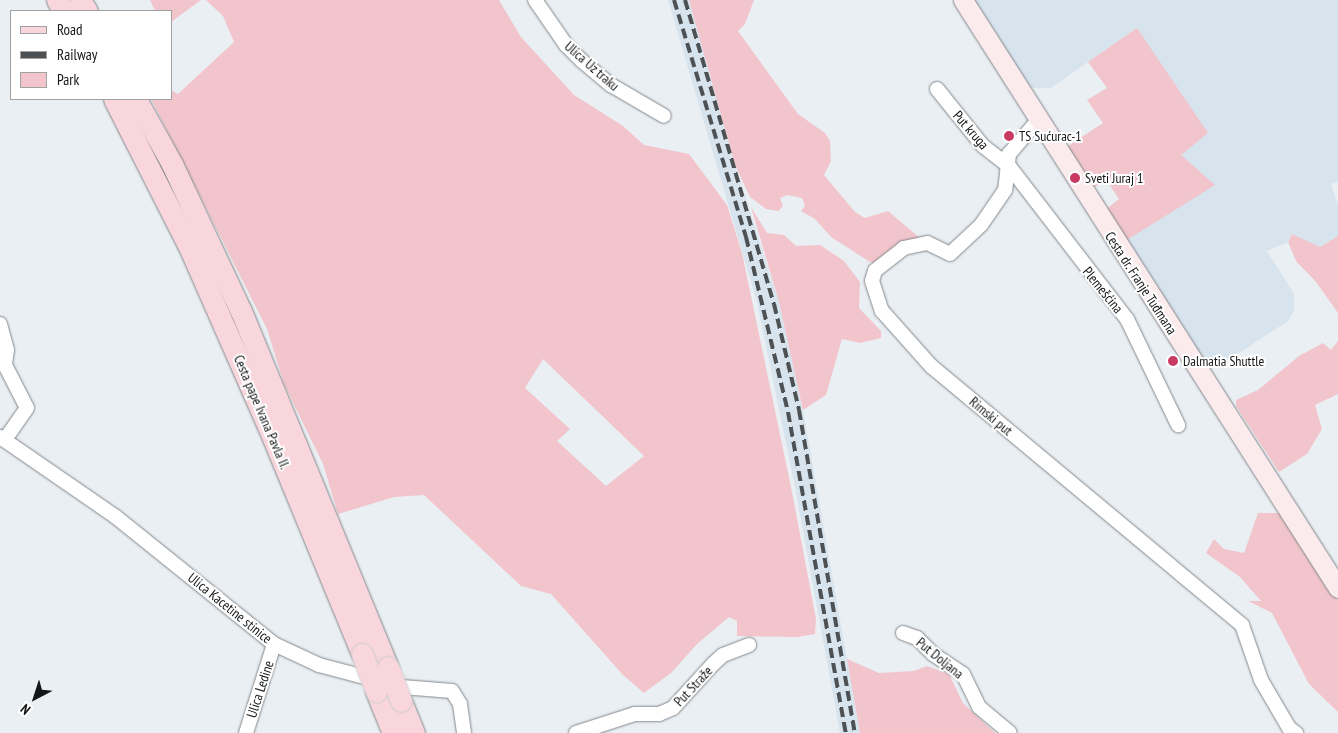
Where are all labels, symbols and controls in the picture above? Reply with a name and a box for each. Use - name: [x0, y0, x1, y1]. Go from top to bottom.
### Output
- legend: [10, 10, 172, 100]
- text: Road: [57, 20, 83, 39]
- street label: Ulica Uz traku: [561, 38, 623, 94]
- text: Railway: [57, 45, 97, 64]
- text: Park: [57, 70, 79, 89]
- street label: Put kruga: [950, 107, 992, 153]
- place label: TS Sućurac-1: [1019, 128, 1082, 144]
- marker: TS Sućurac-1: [1003, 130, 1015, 142]
- place label: Sveti Juraj 1: [1085, 170, 1143, 186]
- marker: Sveti Juraj 1: [1069, 172, 1081, 184]
- street label: Cesta dr. Franje Tuđmana: [1101, 228, 1181, 338]
- street label: Plemešćina: [1079, 263, 1127, 317]
- street label: Cesta pape Ivana Pavla II.: [230, 352, 294, 472]
- place label: Dalmatia Shuttle: [1183, 353, 1264, 369]
- marker: Dalmatia Shuttle: [1167, 355, 1179, 367]
- street label: Rimski put: [966, 393, 1016, 439]
- street label: Ulica Kacetine stinice: [185, 569, 275, 647]
- street label: Put Doljana: [913, 634, 967, 682]
- street label: Ulica Ledine: [243, 658, 277, 720]
- street label: Put Straže: [670, 662, 716, 710]
- north arrow: [10, 673, 60, 723]
- text: N: [17, 700, 34, 719]

